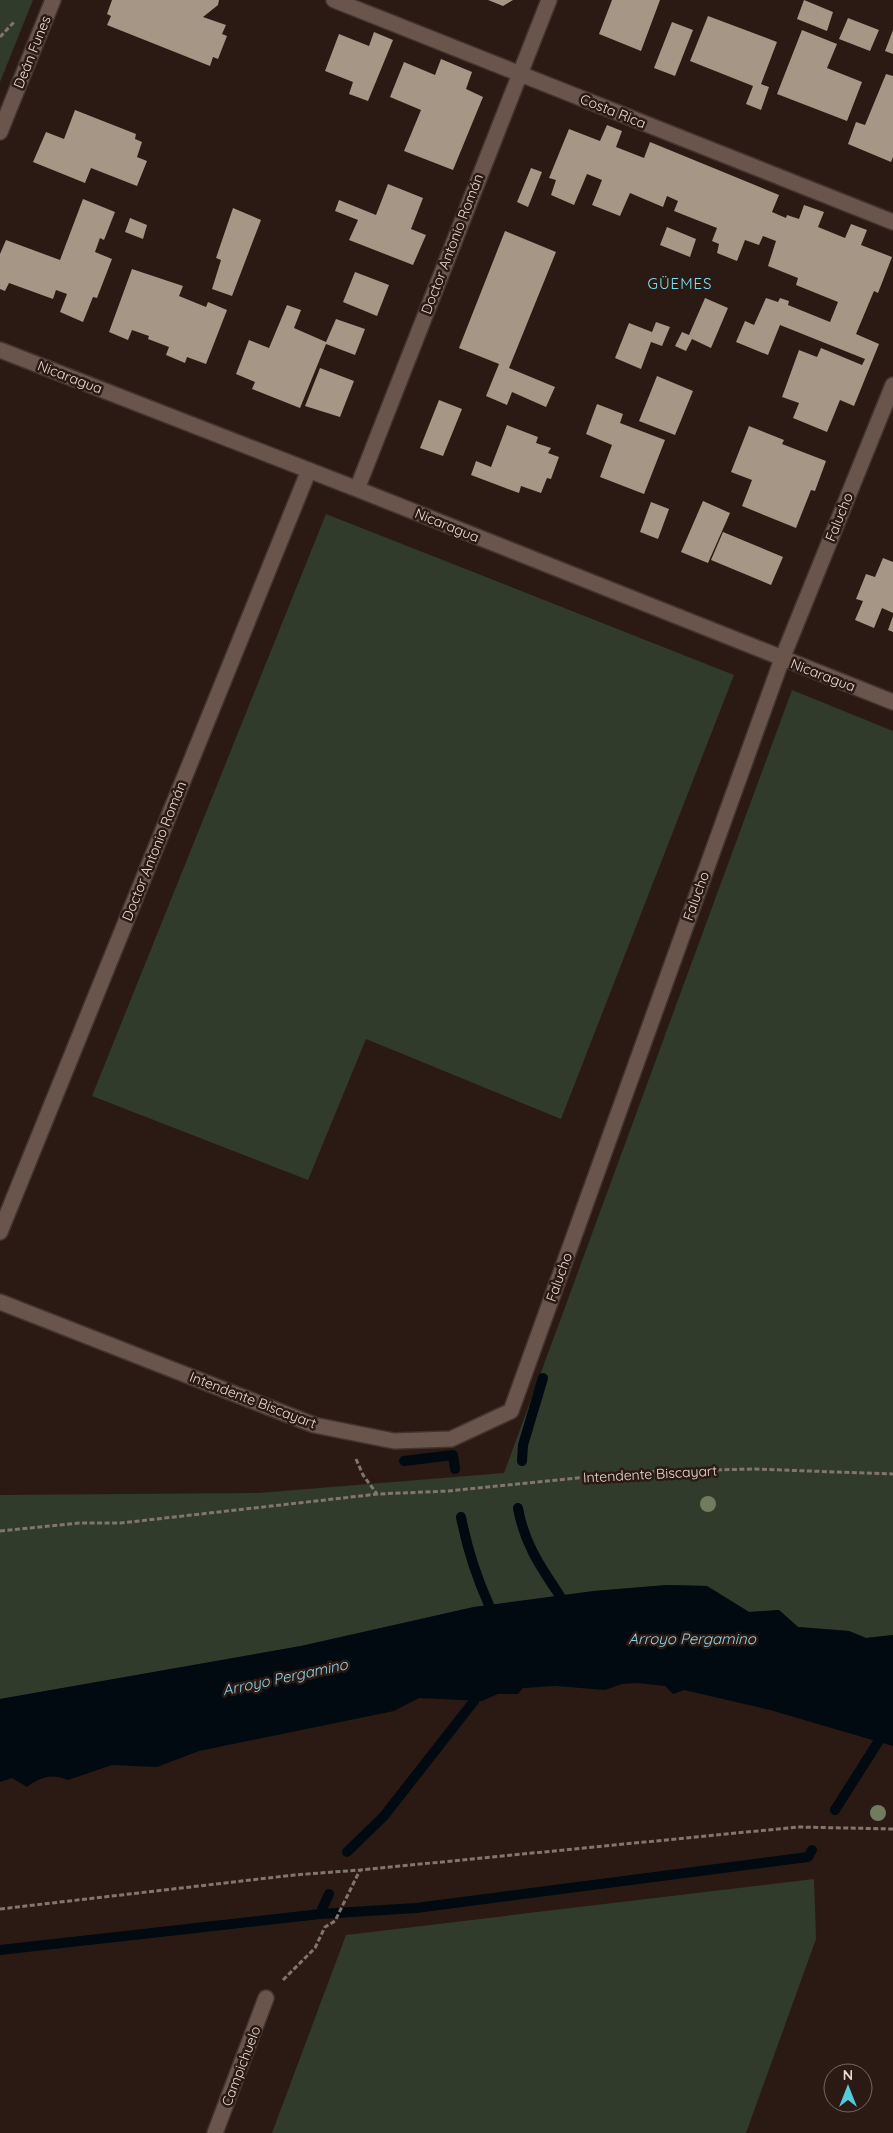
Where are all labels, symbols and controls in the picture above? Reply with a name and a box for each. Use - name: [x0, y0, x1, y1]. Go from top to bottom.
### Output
- street label: Deán Funes: [9, 13, 55, 91]
- street label: Costa Rica: [577, 90, 649, 132]
- street label: Doctor Antonio Román: [417, 171, 487, 317]
- district label: GÜEMES: [648, 274, 713, 293]
- street label: Nicaragua: [35, 356, 105, 398]
- street label: Falucho: [821, 490, 857, 544]
- street label: Nicaragua: [412, 504, 482, 546]
- street label: Nicaragua: [788, 654, 858, 696]
- street label: Doctor Antonio Román: [118, 779, 190, 923]
- street label: Falucho: [679, 869, 713, 923]
- street label: Falucho: [542, 1250, 576, 1304]
- street label: Intendente Biscayart: [187, 1368, 319, 1433]
- street label: Intendente Biscayart: [583, 1461, 718, 1486]
- water label: Arroyo Pergamino: [628, 1629, 757, 1648]
- water label: Arroyo Pergamino: [221, 1654, 350, 1700]
- street label: Campichuelo: [217, 2023, 265, 2109]
- north arrow: [823, 2063, 873, 2113]
- text: N: [843, 2066, 853, 2084]

